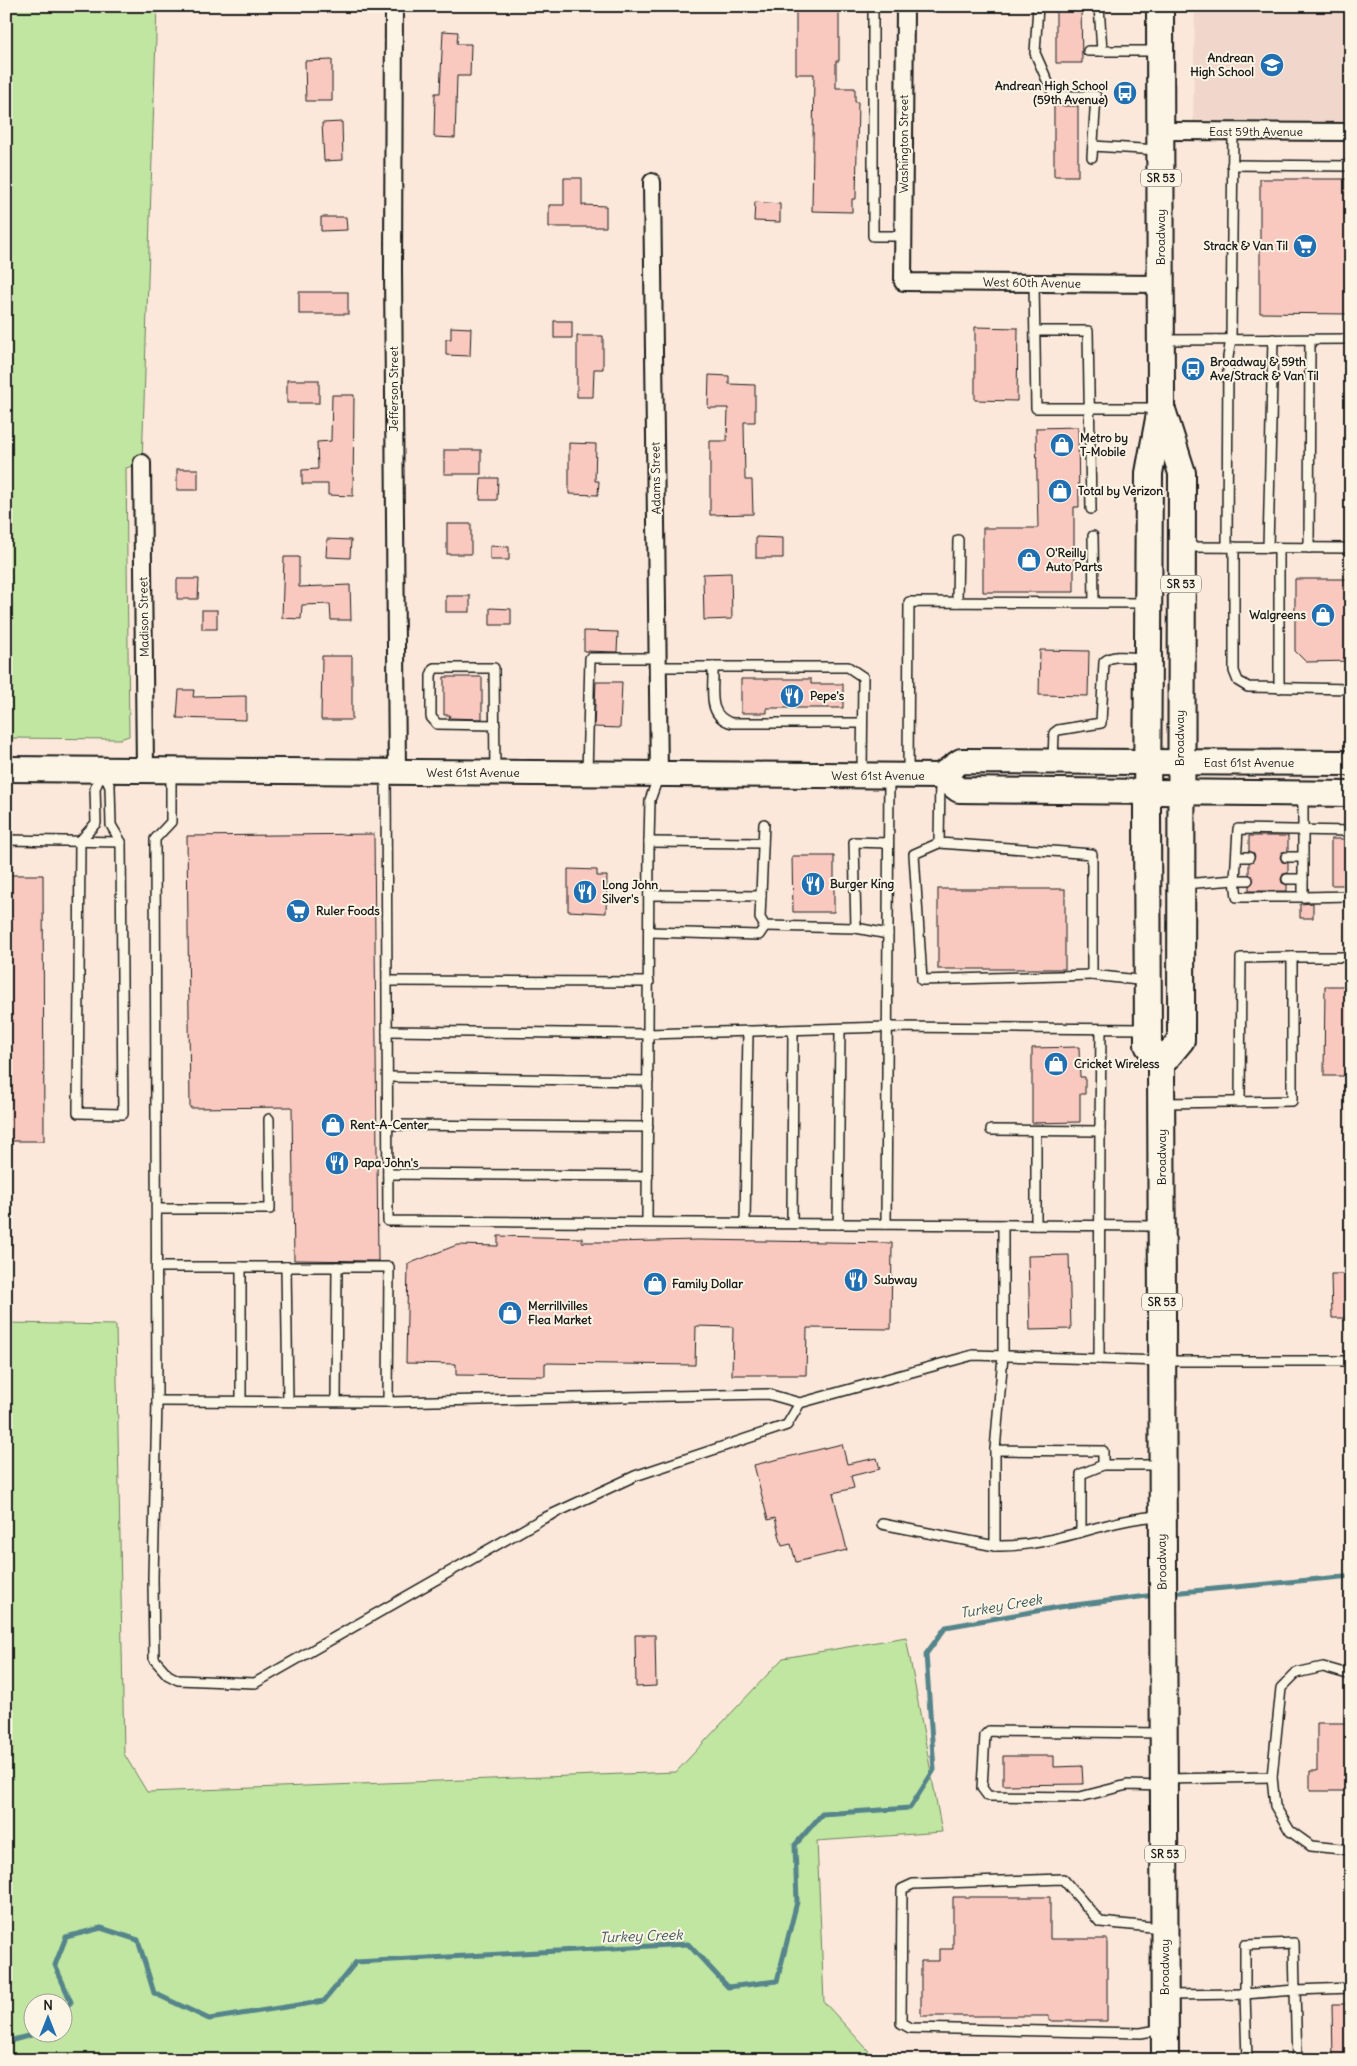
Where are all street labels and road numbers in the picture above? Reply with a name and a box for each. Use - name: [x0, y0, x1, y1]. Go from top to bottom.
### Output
- street label: Washington Street: [896, 95, 911, 193]
- street label: East 59th Avenue: [1209, 124, 1303, 139]
- road number: SR 53: [1141, 170, 1181, 187]
- street label: Broadway: [1153, 209, 1168, 265]
- street label: West 60th Avenue: [983, 274, 1081, 291]
- street label: Jefferson Street: [386, 346, 401, 432]
- street label: Adams Street: [647, 442, 664, 514]
- road number: SR 53: [1161, 576, 1201, 592]
- street label: Madison Street: [135, 577, 152, 657]
- street label: Broadway: [1172, 710, 1187, 766]
- street label: East 61st Avenue: [1204, 755, 1294, 770]
- street label: West 61st Avenue: [426, 765, 520, 780]
- street label: West 61st Avenue: [831, 768, 925, 783]
- street label: Broadway: [1154, 1129, 1169, 1185]
- road number: SR 53: [1142, 1294, 1182, 1310]
- street label: Broadway: [1154, 1534, 1169, 1590]
- road number: SR 53: [1145, 1846, 1185, 1862]
- street label: Broadway: [1157, 1939, 1172, 1995]

